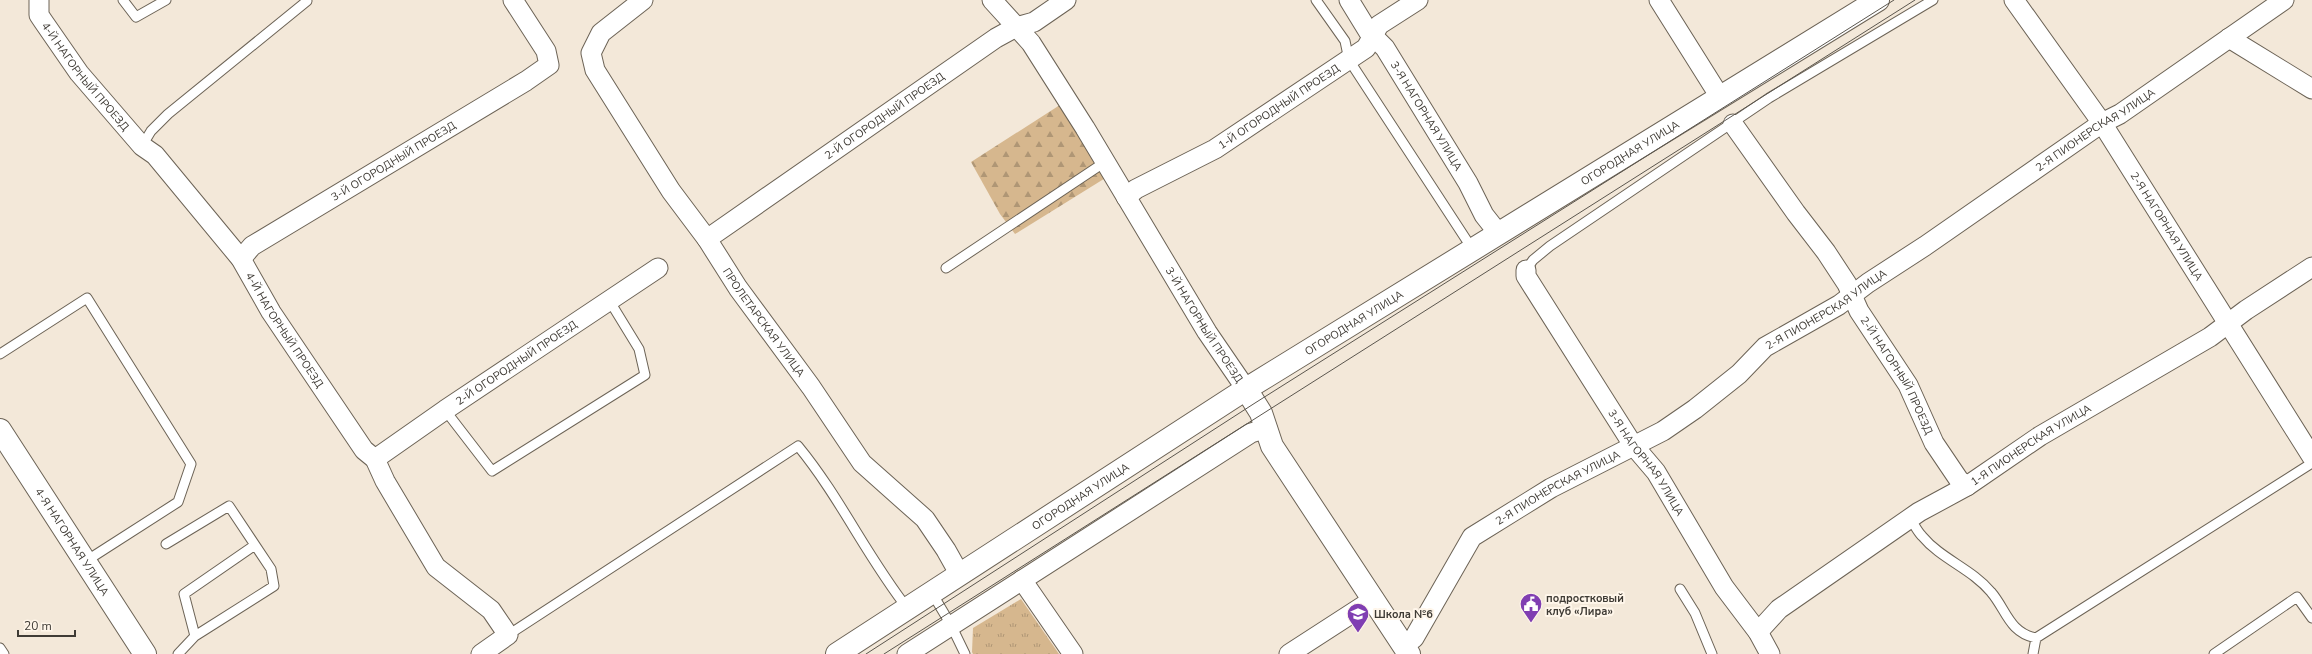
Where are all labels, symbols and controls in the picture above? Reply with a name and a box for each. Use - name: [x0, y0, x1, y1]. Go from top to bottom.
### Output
- street label: 4-Й НАГОРНЫЙ ПРОЕЗД: [38, 19, 133, 134]
- street label: 3-Я НАГОРНАЯ УЛИЦА: [1387, 58, 1466, 173]
- street label: 1-Й ОГОРОДНЫЙ ПРОЕЗД: [1215, 60, 1343, 152]
- street label: 2-Й ОГОРОДНЫЙ ПРОЕЗД: [821, 68, 948, 163]
- street label: 2-Я ПИОНЕРСКАЯ УЛИЦА: [2032, 84, 2158, 175]
- street label: 3-Й ОГОРОДНЫЙ ПРОЕЗД: [328, 117, 459, 204]
- street label: ОГОРОДНАЯ УЛИЦА: [1578, 117, 1682, 189]
- street label: 2-Я НАГОРНАЯ УЛИЦА: [2127, 169, 2207, 283]
- street label: 3-Й НАГОРНЫЙ ПРОЕЗД: [1162, 264, 1247, 386]
- street label: ПРОЛЕТАРСКАЯ УЛИЦА: [719, 265, 808, 380]
- street label: 2-Я ПИОНЕРСКАЯ УЛИЦА: [1763, 265, 1889, 353]
- street label: 4-Й НАГОРНЫЙ ПРОЕЗД: [242, 269, 328, 391]
- street label: ОГОРОДНАЯ УЛИЦА: [1302, 287, 1406, 359]
- street label: 2-Й НАГОРНЫЙ ПРОЕЗД: [1857, 313, 1937, 437]
- street label: 2-Й ОГОРОДНЫЙ ПРОЕЗД: [453, 316, 580, 408]
- street label: 1-Я ПИОНЕРСКАЯ УЛИЦА: [1967, 400, 2094, 489]
- street label: 3-Я НАГОРНАЯ УЛИЦА: [1605, 406, 1688, 518]
- street label: 2-Я ПИОНЕРСКАЯ УЛИЦА: [1492, 447, 1622, 528]
- street label: ОГОРОДНАЯ УЛИЦА: [1029, 459, 1132, 533]
- street label: 4-Я НАГОРНАЯ УЛИЦА: [32, 485, 113, 599]
- public building icon: подростковый клуб «Лира»: [1518, 591, 1544, 624]
- place label: подростковый клуб «Лира»: [1546, 591, 1624, 619]
- school or university icon: Школа №6: [1345, 601, 1371, 634]
- place label: Школа №6: [1374, 607, 1433, 622]
- scale bar: [18, 612, 75, 638]
- text: 20 m: [24, 618, 52, 634]

